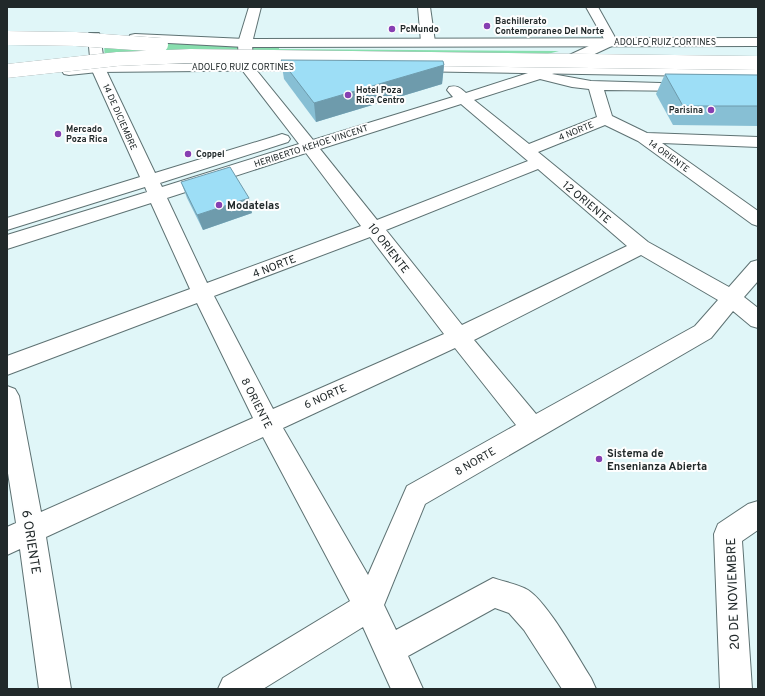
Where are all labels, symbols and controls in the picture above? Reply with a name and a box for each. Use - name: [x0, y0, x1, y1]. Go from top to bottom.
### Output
- place label: Bachillerato Contemporaneo Del Norte: [495, 16, 604, 37]
- marker: Bachillerato Contemporaneo Del Norte: [482, 21, 492, 31]
- marker: PcMundo: [387, 24, 397, 34]
- place label: PcMundo: [400, 24, 439, 35]
- street label: ADOLFO RUIZ CORTINES: [614, 37, 716, 48]
- street label: ADOLFO RUIZ CORTINES: [192, 62, 294, 73]
- street label: 14 DE DICIEMBRE: [100, 82, 139, 152]
- place label: Hotel Poza Rica Centro: [356, 85, 405, 106]
- marker: Hotel Poza Rica Centro: [343, 90, 353, 100]
- place label: Parisina: [669, 105, 703, 116]
- marker: Parisina: [706, 105, 716, 115]
- street label: 4 NORTE: [557, 119, 595, 143]
- street label: HERIBERTO KEHOE VINCENT: [253, 123, 370, 170]
- place label: Mercado Poza Rica: [66, 124, 107, 145]
- marker: Mercado Poza Rica: [53, 129, 63, 139]
- street label: 14 ORIENTE: [646, 138, 691, 175]
- marker: Coppel: [183, 149, 193, 159]
- place label: Coppel: [196, 149, 225, 160]
- street label: 12 ORIENTE: [559, 178, 613, 227]
- place label: Modatelas: [227, 199, 280, 213]
- marker: Modatelas: [214, 200, 224, 210]
- street label: 10 ORIENTE: [364, 221, 412, 276]
- street label: 4 NORTE: [251, 252, 298, 282]
- street label: 8 ORIENTE: [237, 376, 275, 431]
- street label: 6 NORTE: [302, 381, 349, 412]
- street label: 8 NORTE: [452, 445, 499, 479]
- place label: Sistema de Ensenianza Abierta: [607, 447, 707, 474]
- marker: Sistema de Ensenianza Abierta: [594, 454, 604, 464]
- street label: 6 ORIENTE: [17, 509, 43, 576]
- street label: 20 DE NOVIEMBRE: [724, 538, 744, 650]

